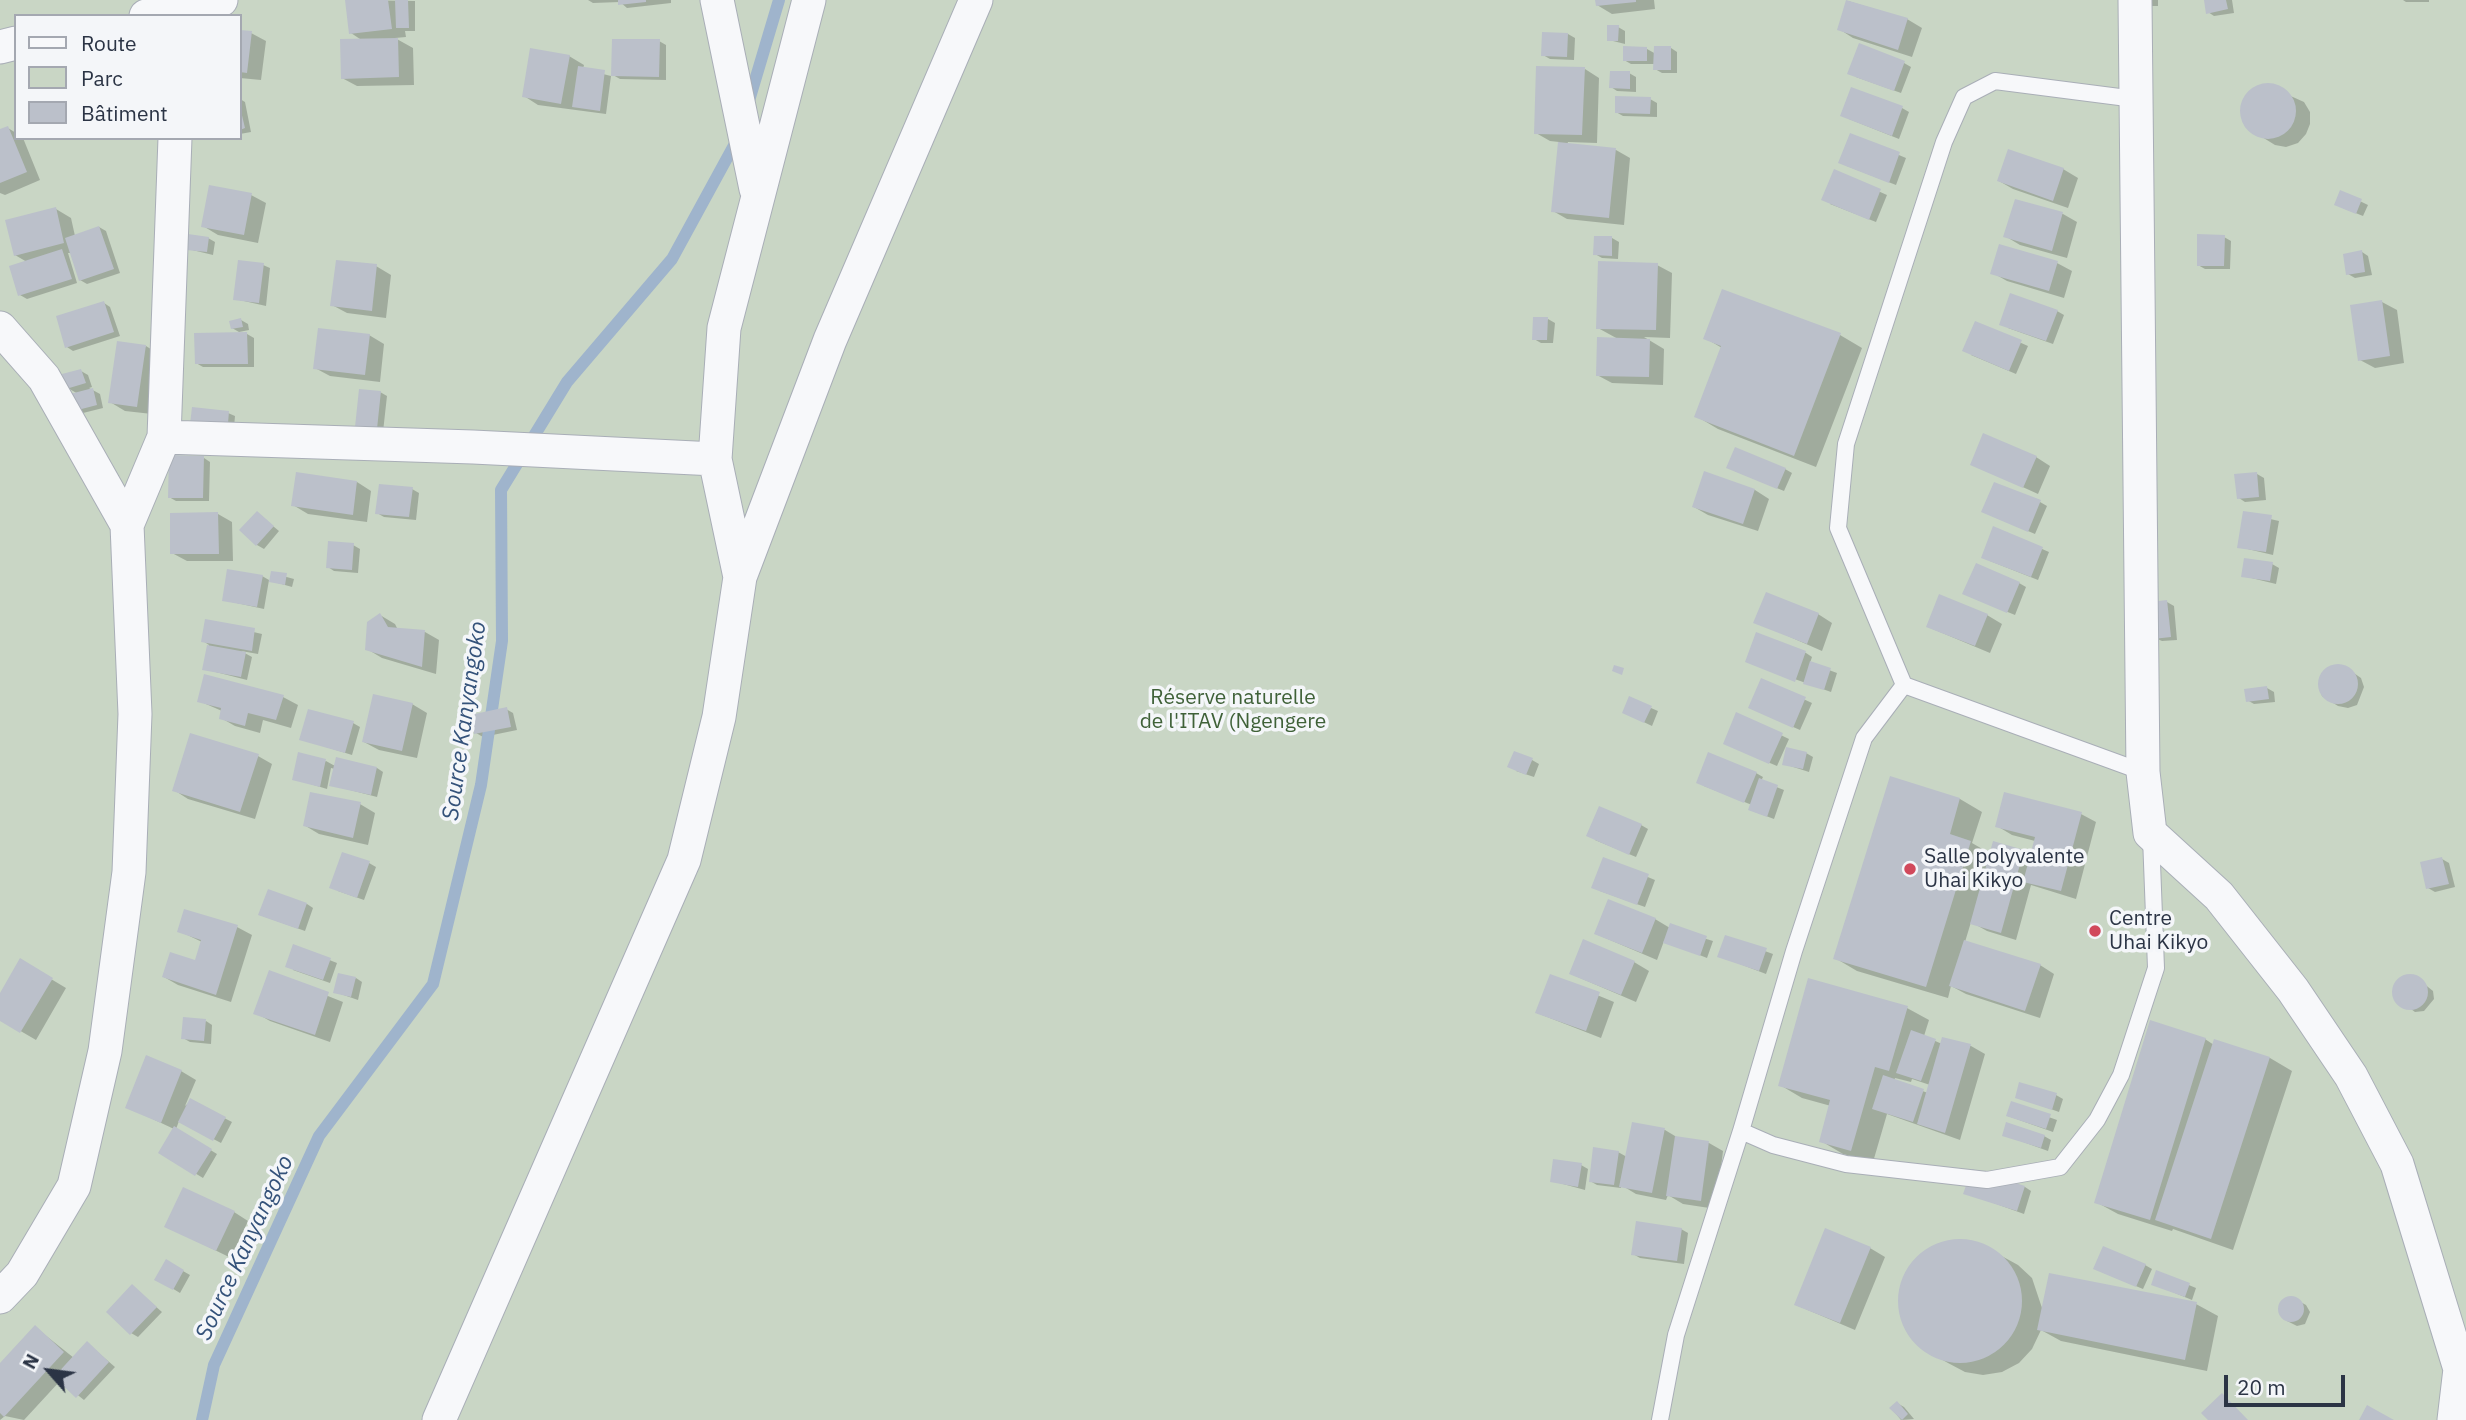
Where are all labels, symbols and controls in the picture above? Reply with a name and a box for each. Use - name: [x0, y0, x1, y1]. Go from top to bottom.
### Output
- legend: [14, 14, 242, 140]
- text: Route: [81, 29, 137, 57]
- text: Parc: [81, 64, 123, 92]
- text: Bâtiment: [81, 99, 168, 127]
- water label: Source Kanyangoko: [437, 620, 493, 822]
- park label: Réserve naturelle de l'ITAV (Ngengere: [1140, 685, 1326, 735]
- place label: Salle polyvalente Uhai Kikyo: [1924, 844, 2084, 894]
- marker: Salle polyvalente Uhai Kikyo: [1902, 861, 1918, 877]
- place label: Centre Uhai Kikyo: [2109, 906, 2208, 956]
- marker: Centre Uhai Kikyo: [2087, 923, 2103, 939]
- water label: Source Kanyangoko: [190, 1151, 300, 1345]
- north arrow: [14, 1336, 84, 1406]
- text: N: [17, 1349, 44, 1373]
- scale bar: [2228, 1360, 2349, 1404]
- text: 20 m: [2237, 1373, 2286, 1401]

